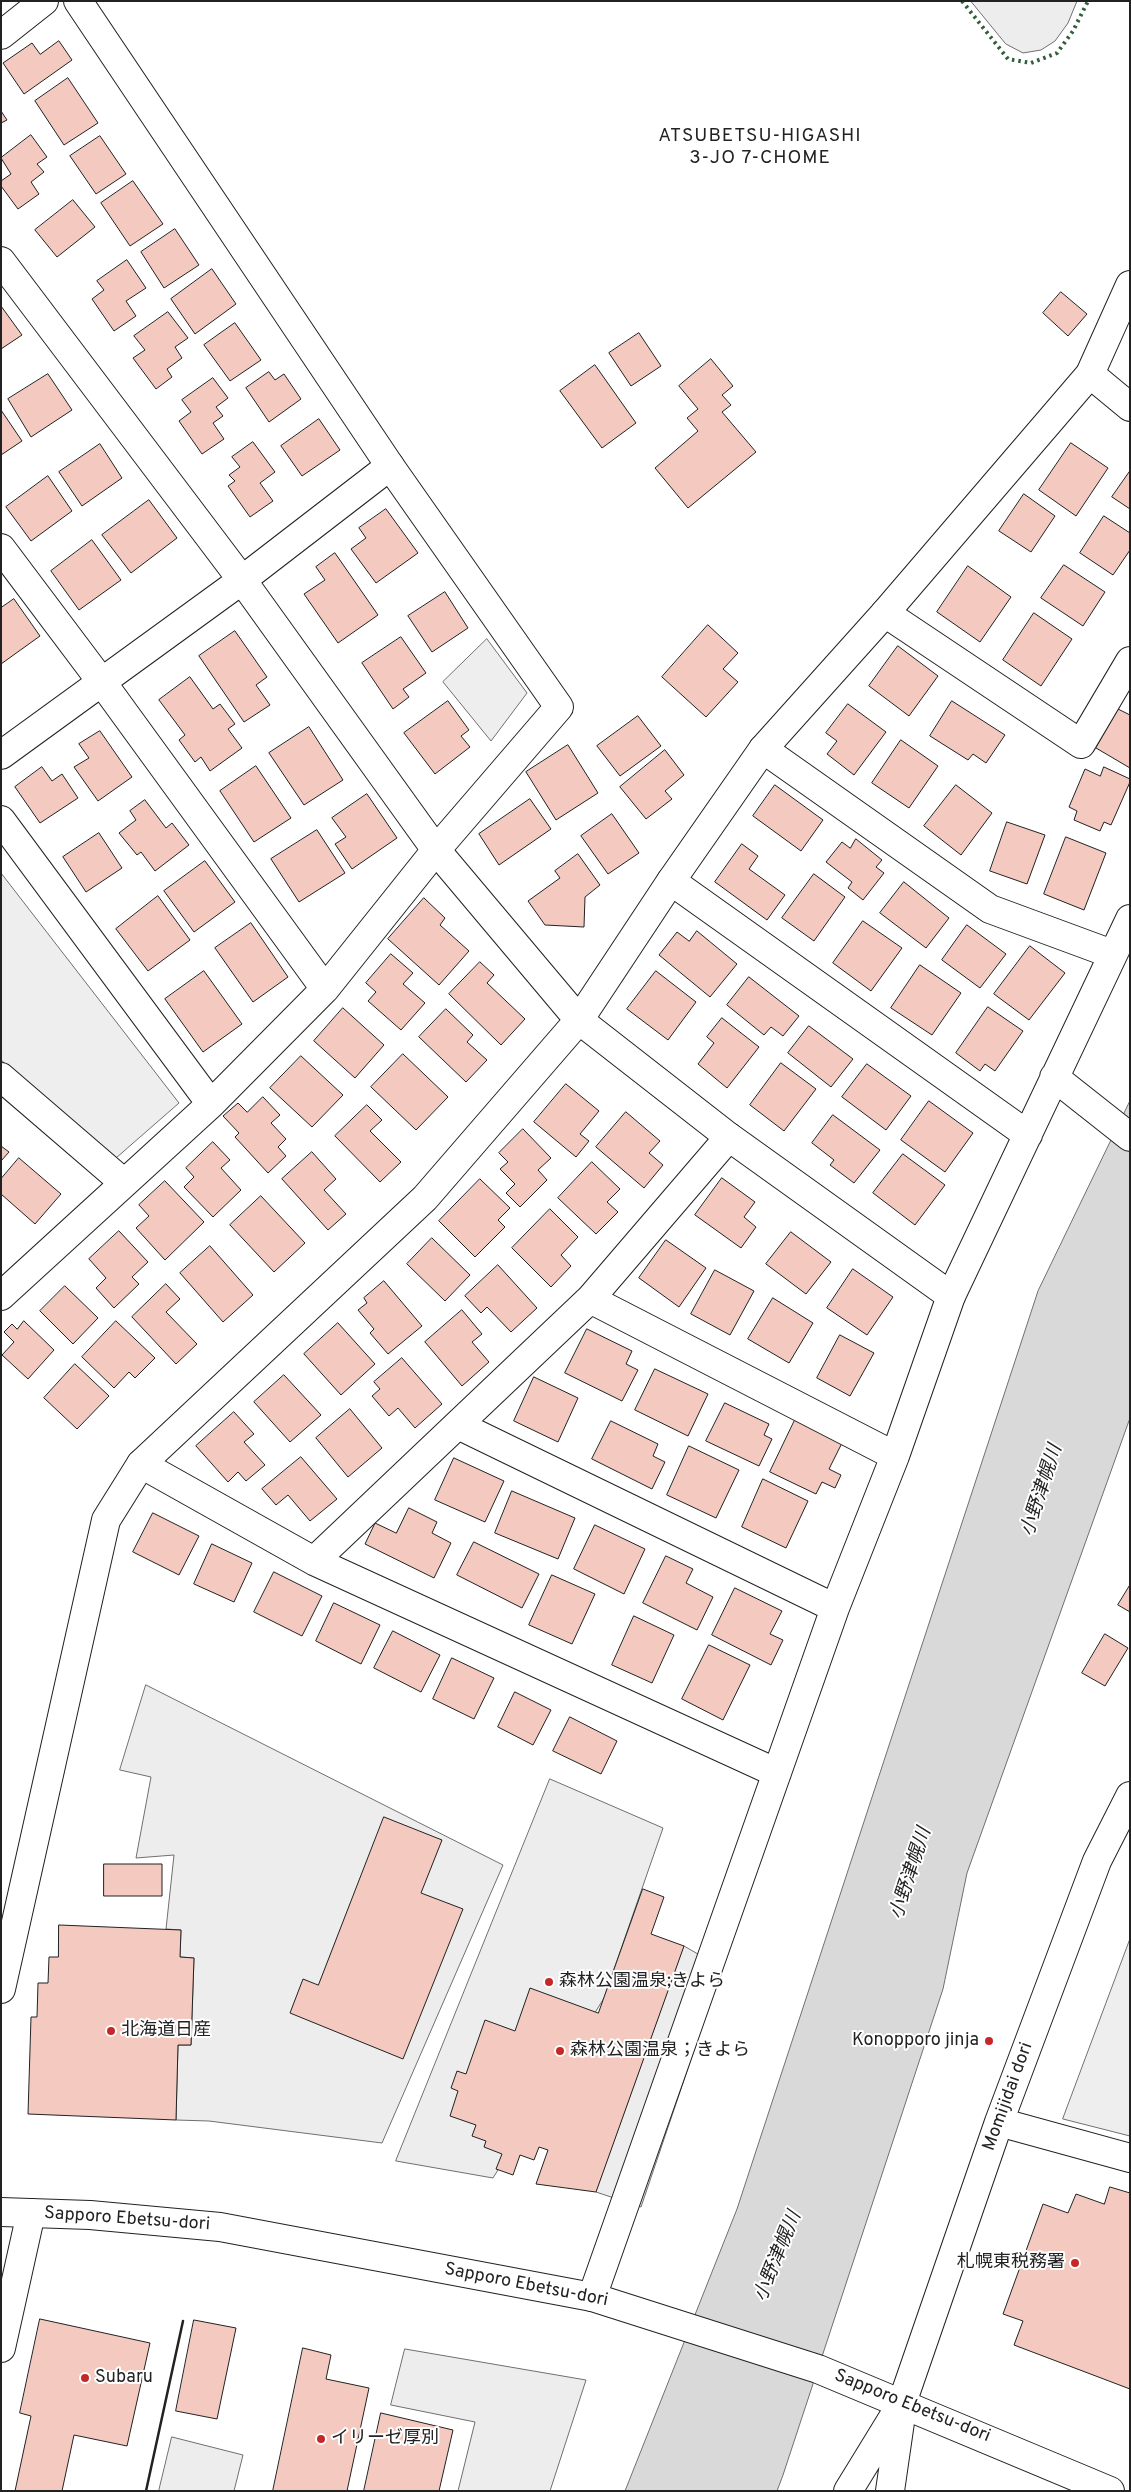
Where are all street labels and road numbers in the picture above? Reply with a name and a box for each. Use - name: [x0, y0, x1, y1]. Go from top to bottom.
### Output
- street label: Momijidai dori: [979, 2040, 1039, 2154]
- street label: Sapporo Ebetsu-dori: [43, 2203, 211, 2237]
- street label: Sapporo Ebetsu-dori: [442, 2260, 610, 2312]
- street label: Sapporo Ebetsu-dori: [831, 2366, 993, 2448]

